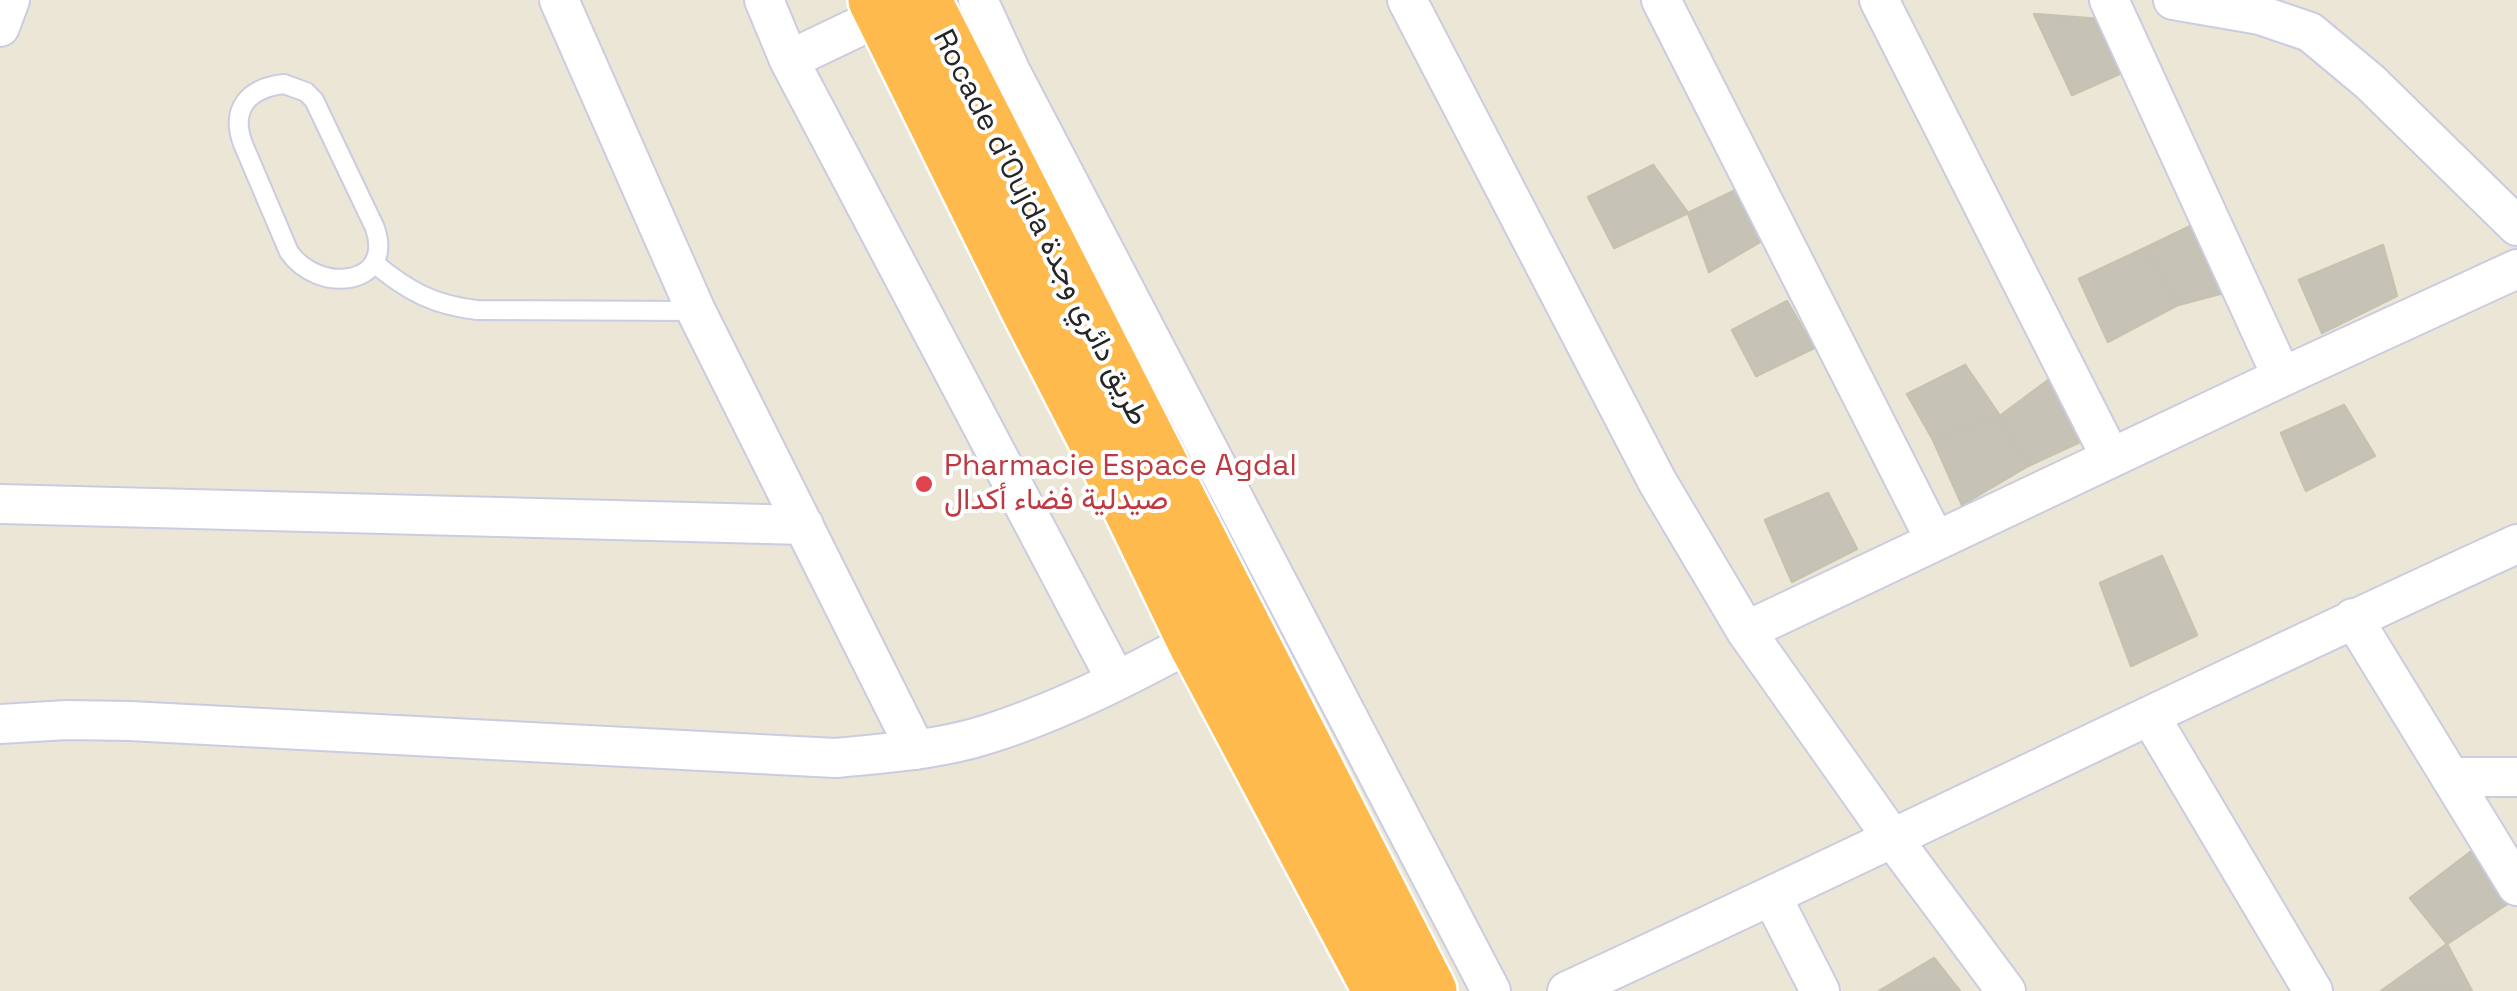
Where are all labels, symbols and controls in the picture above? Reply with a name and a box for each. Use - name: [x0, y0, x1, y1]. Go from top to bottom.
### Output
- street label: Rocade d'Oujda طريق دائري وجدة: [924, 24, 1156, 432]
- place label: Pharmacie Espace Agdal صيدلية فضاء أكدال: [944, 449, 1297, 520]
- marker: Pharmacie Espace Agdal صيدلية فضاء أكدال: [913, 473, 935, 495]

